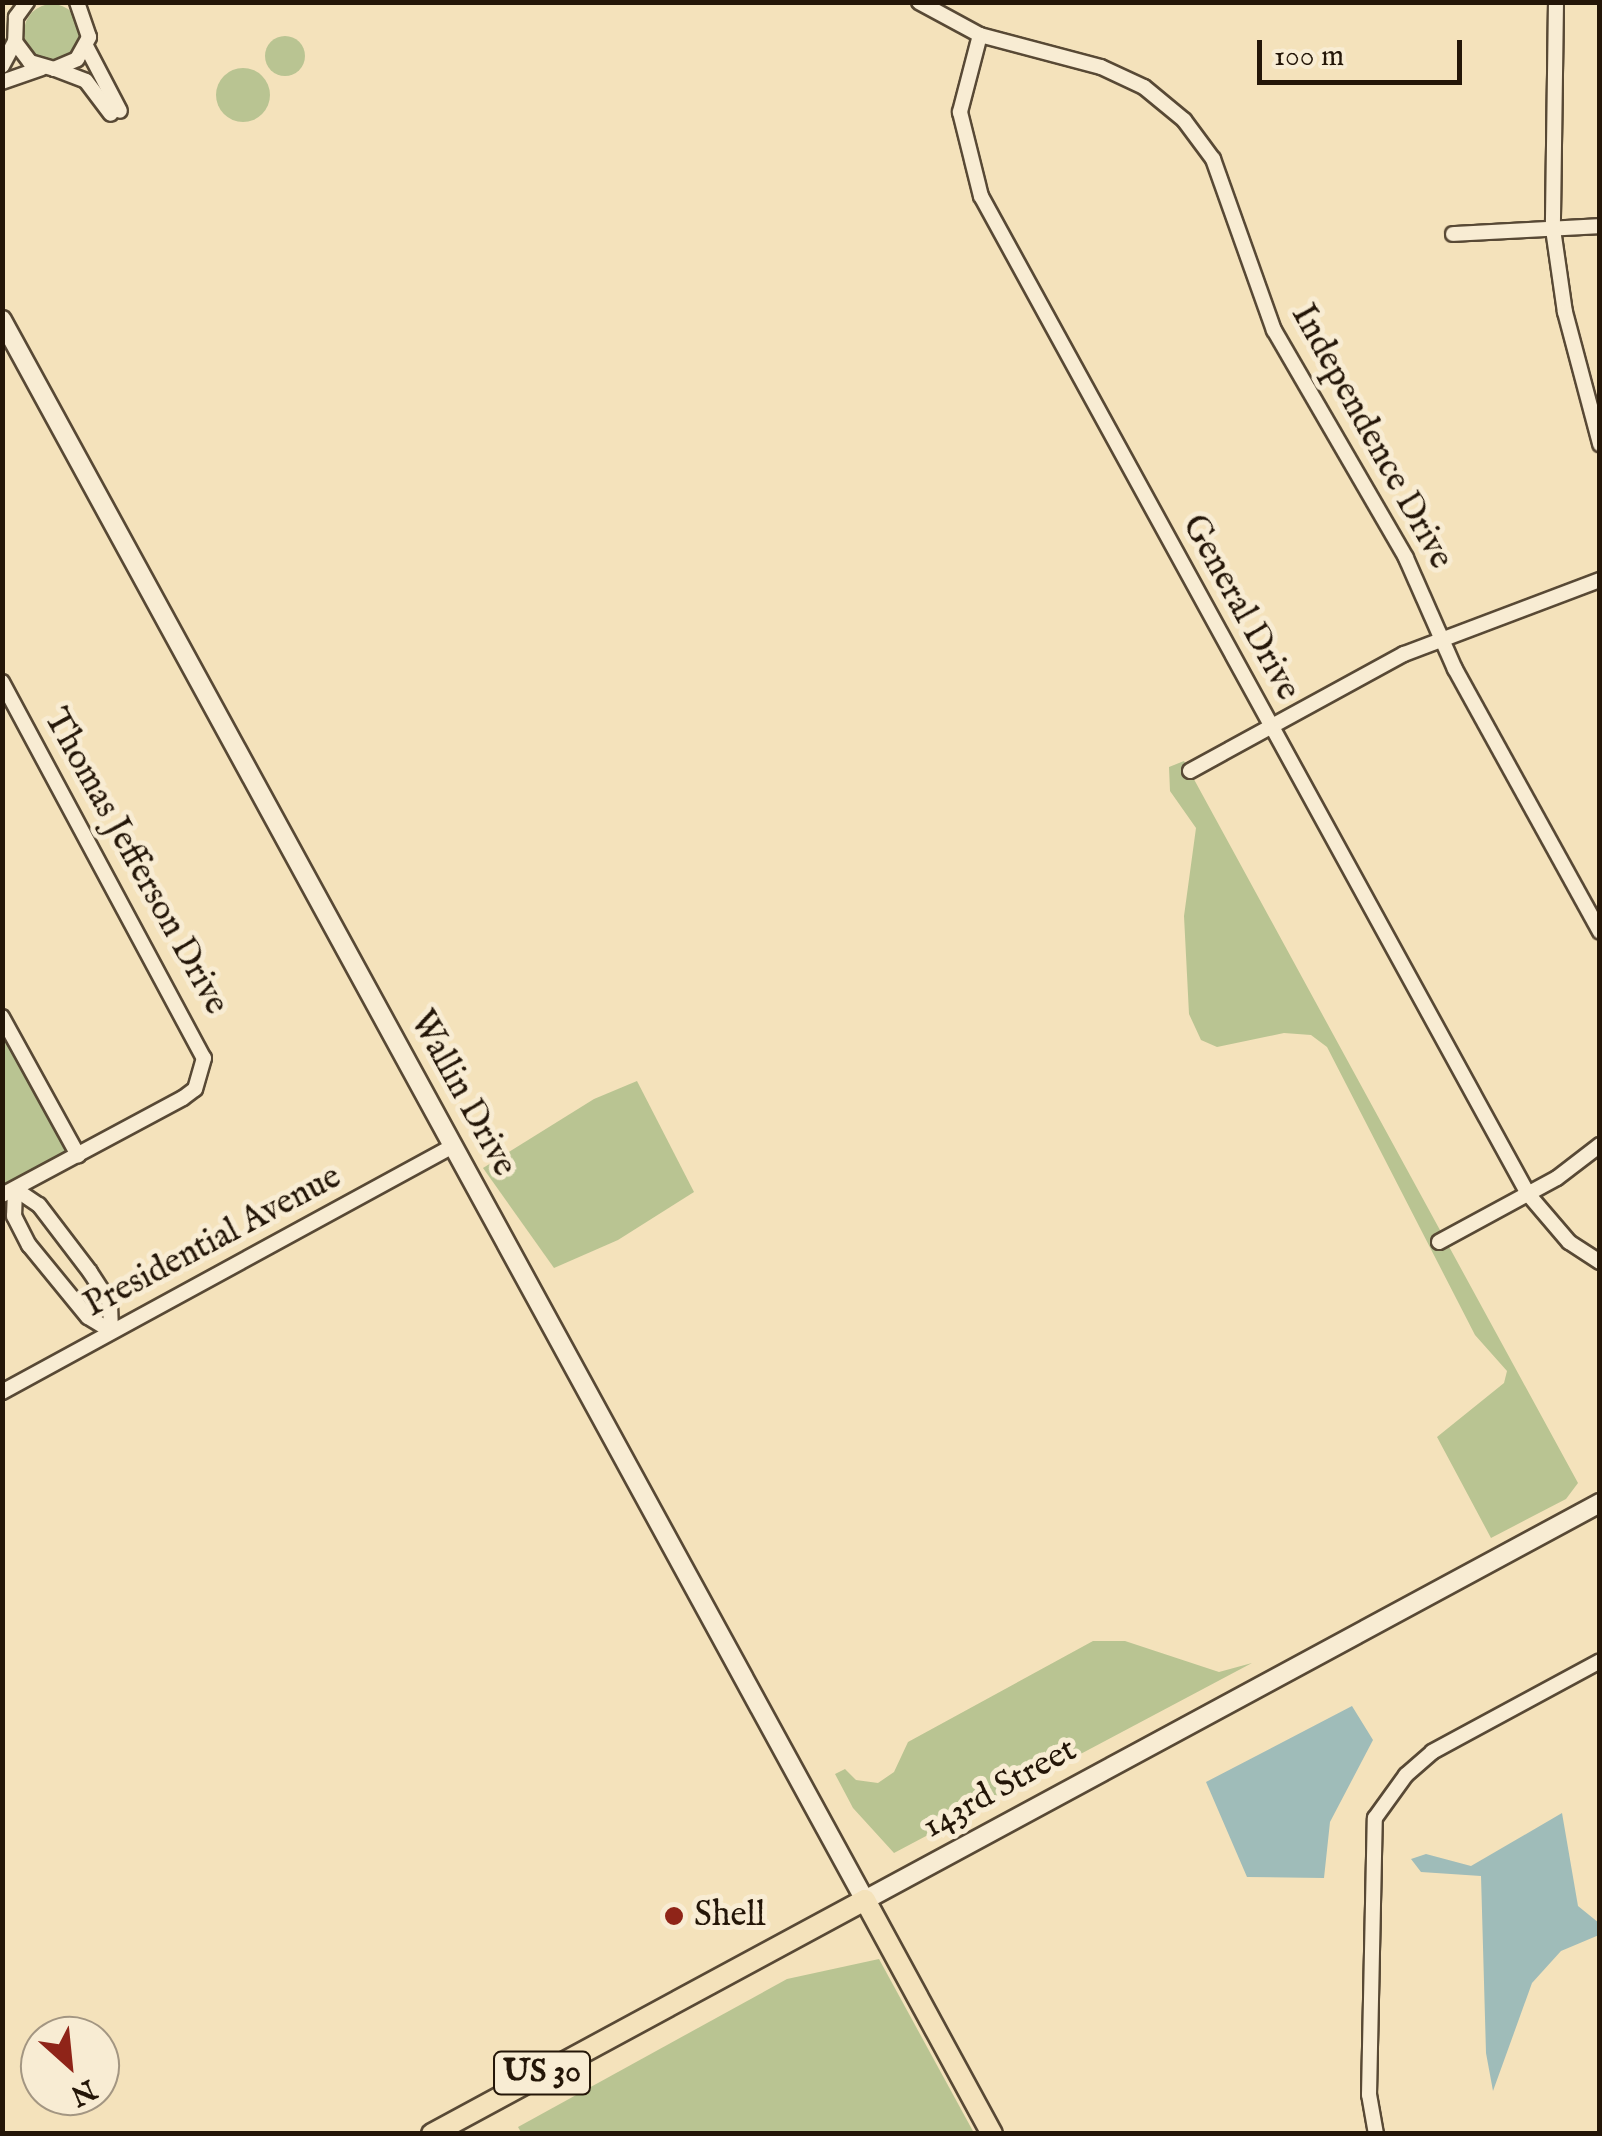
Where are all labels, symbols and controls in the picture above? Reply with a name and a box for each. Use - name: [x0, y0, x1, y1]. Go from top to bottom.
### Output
- scale bar: [1262, 20, 1467, 82]
- text: 100 m: [1274, 38, 1344, 76]
- street label: Independence Drive: [1281, 297, 1461, 577]
- street label: General Drive: [1172, 508, 1308, 708]
- street label: Thomas Jefferson Drive: [33, 702, 237, 1022]
- street label: Wallin Drive: [399, 1004, 525, 1184]
- street label: Presidential Avenue: [77, 1157, 349, 1327]
- street label: 143rd Street: [916, 1730, 1084, 1848]
- place label: Shell: [694, 1895, 766, 1937]
- marker: Shell: [663, 1905, 685, 1927]
- north arrow: [20, 2016, 120, 2116]
- road number: US 30: [492, 2046, 592, 2100]
- text: N: [64, 2070, 102, 2112]

